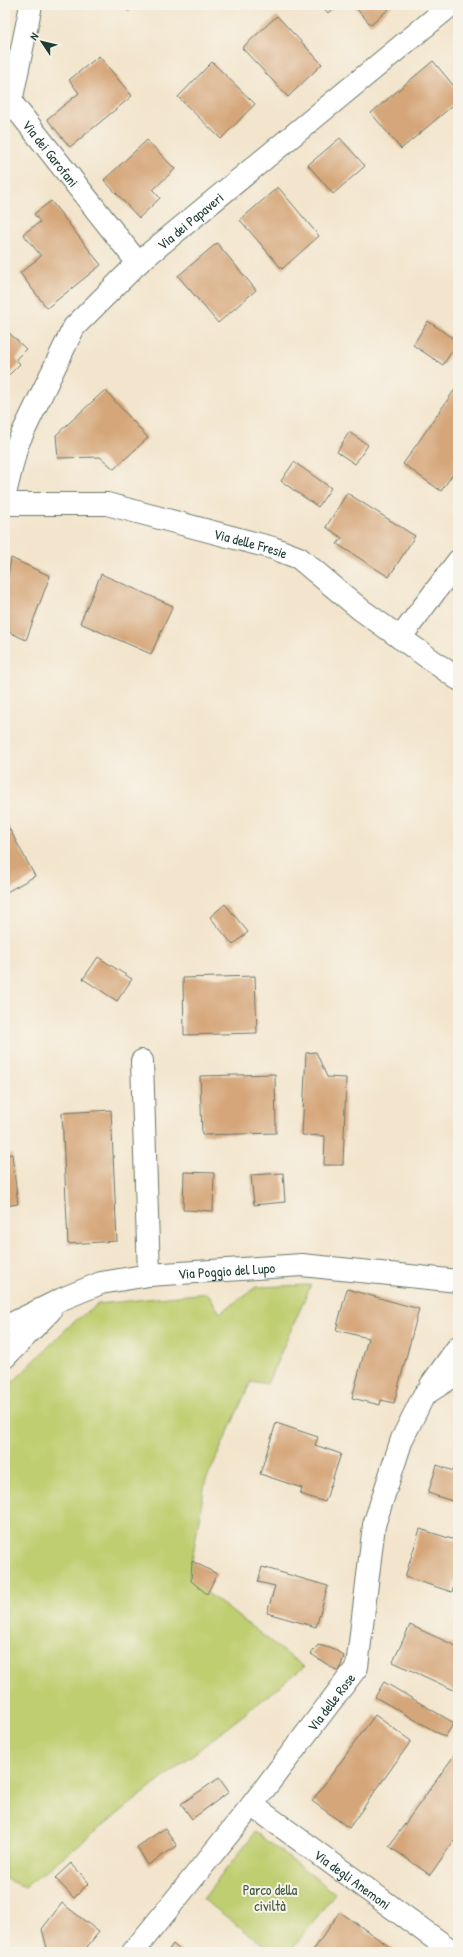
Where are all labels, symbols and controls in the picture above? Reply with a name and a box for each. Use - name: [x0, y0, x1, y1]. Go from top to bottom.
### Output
- north arrow: [22, 22, 62, 62]
- text: N: [26, 30, 41, 43]
- street label: Via dei Garofani: [19, 116, 84, 190]
- street label: Via dei Papaveri: [153, 187, 227, 253]
- street label: Via delle Fresie: [212, 523, 291, 562]
- street label: Via Poggio del Lupo: [177, 1257, 276, 1283]
- street label: Via delle Rose: [302, 1668, 359, 1735]
- street label: Via degli Anemoni: [311, 1844, 395, 1913]
- park label: Parco della civiltà: [243, 1880, 298, 1915]

